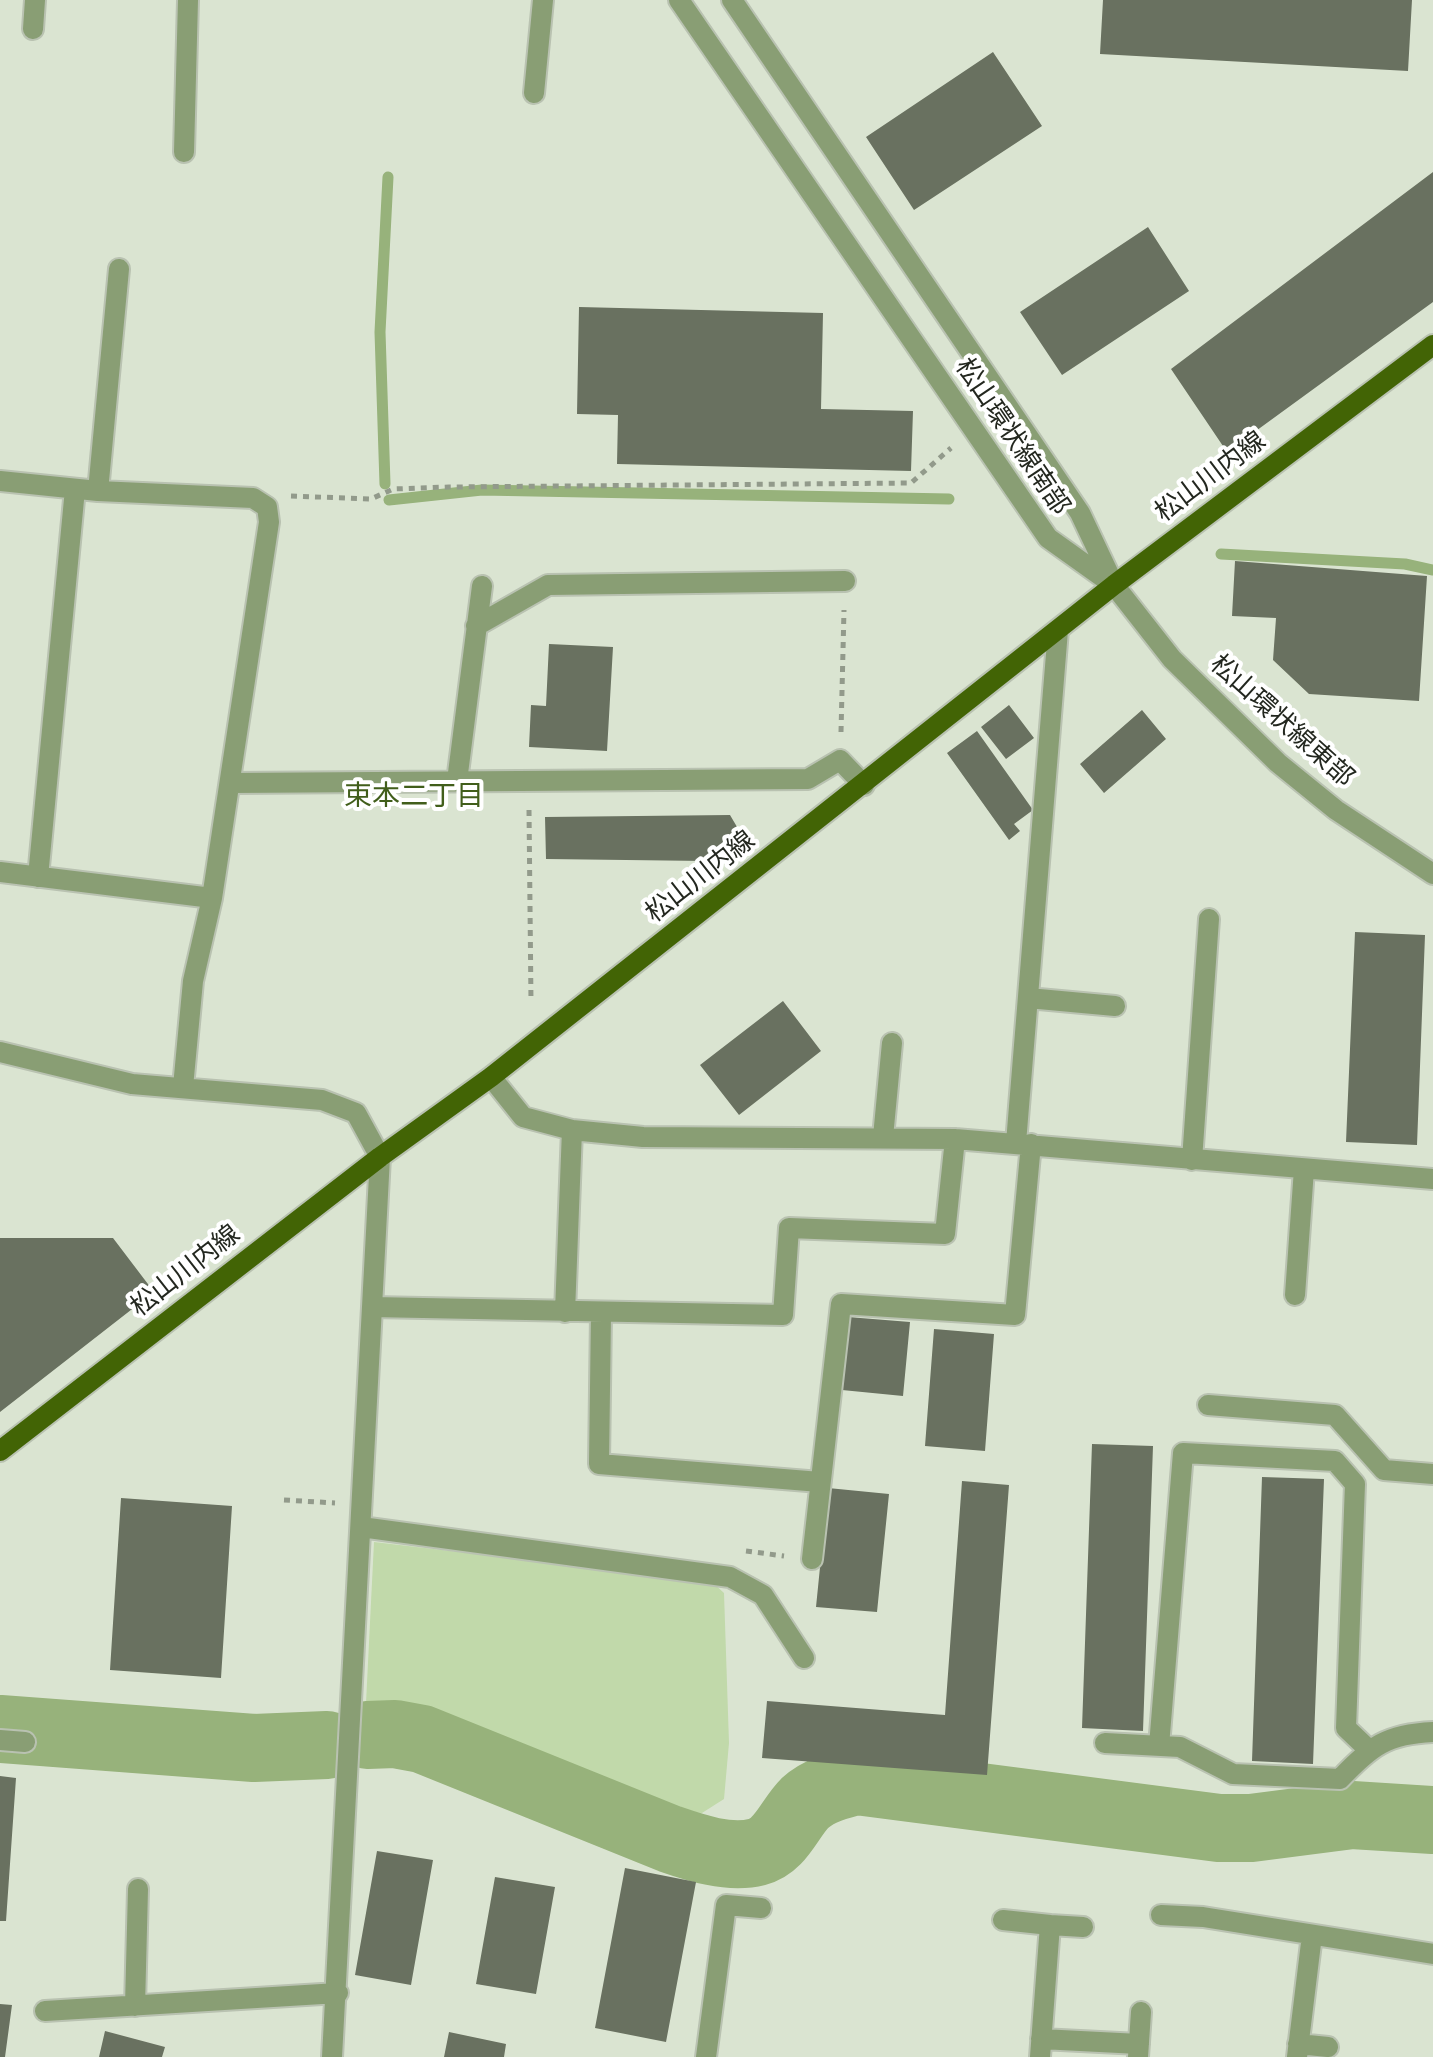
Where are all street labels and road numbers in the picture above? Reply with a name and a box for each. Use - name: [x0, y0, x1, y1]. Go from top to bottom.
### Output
- street label: 松山環状線南部: [946, 354, 1074, 522]
- street label: 松山川内線: [1151, 427, 1273, 531]
- street label: 松山環状線東部: [1202, 651, 1358, 795]
- street label: 松山川内線: [641, 827, 763, 931]
- street label: 松山川内線: [126, 1221, 248, 1325]

